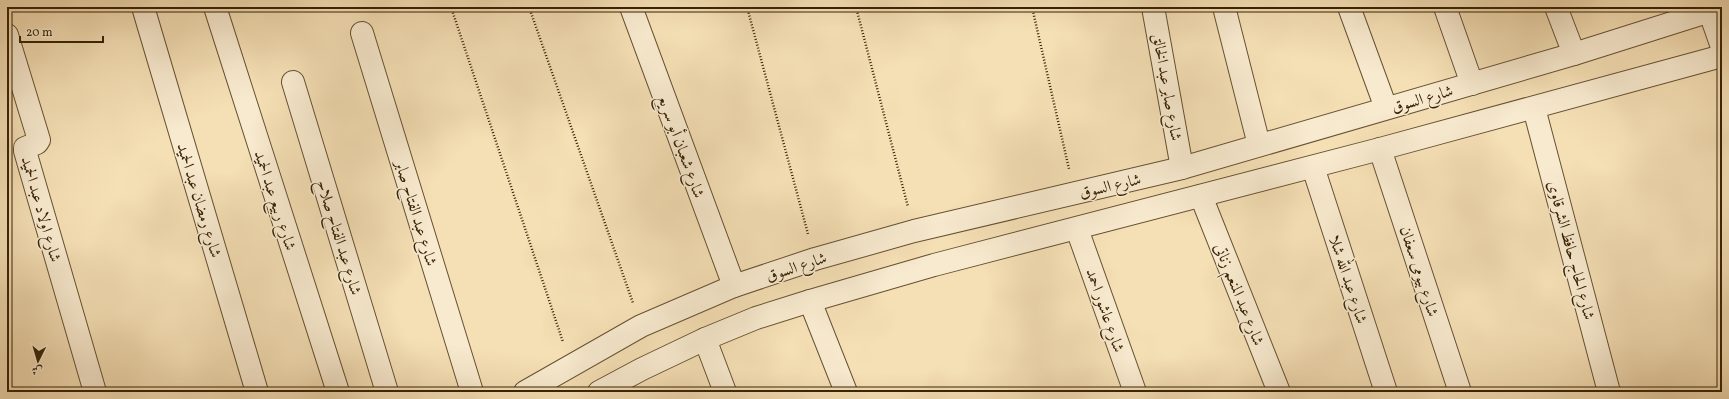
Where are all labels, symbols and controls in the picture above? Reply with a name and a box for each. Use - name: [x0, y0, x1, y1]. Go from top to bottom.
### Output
- scale bar: [20, 18, 103, 44]
- text: 20 m: [26, 25, 53, 41]
- street label: شارع صابر عبد الخالق: [1145, 32, 1186, 143]
- street label: شارع السوق: [1389, 81, 1456, 120]
- street label: شارع شعبان أبو سريع: [648, 91, 711, 202]
- street label: شارع رمضان عبد الحميد: [169, 141, 226, 261]
- street label: شارع ربيع عبد الحميد: [245, 148, 301, 254]
- street label: شارع اولاد عبد الحميد: [14, 154, 66, 265]
- street label: شارع عبد الفتاح صابر: [386, 156, 442, 270]
- street label: شارع السوق: [1077, 169, 1144, 206]
- street label: شارع عبد الفتاح صلاح: [308, 177, 366, 299]
- street label: شارع الحاج حافظ الشرقاوى: [1539, 178, 1599, 323]
- street label: شارع بيومى سعفان: [1392, 224, 1443, 320]
- street label: شارع عبد الله شلا: [1321, 232, 1375, 327]
- street label: شارع عبد المنعم زناتى: [1205, 240, 1269, 350]
- street label: شارع السوق: [763, 248, 830, 289]
- street label: شارع عاشور احمد: [1078, 266, 1129, 356]
- north arrow: [18, 341, 58, 381]
- text: ش: [31, 362, 43, 377]

